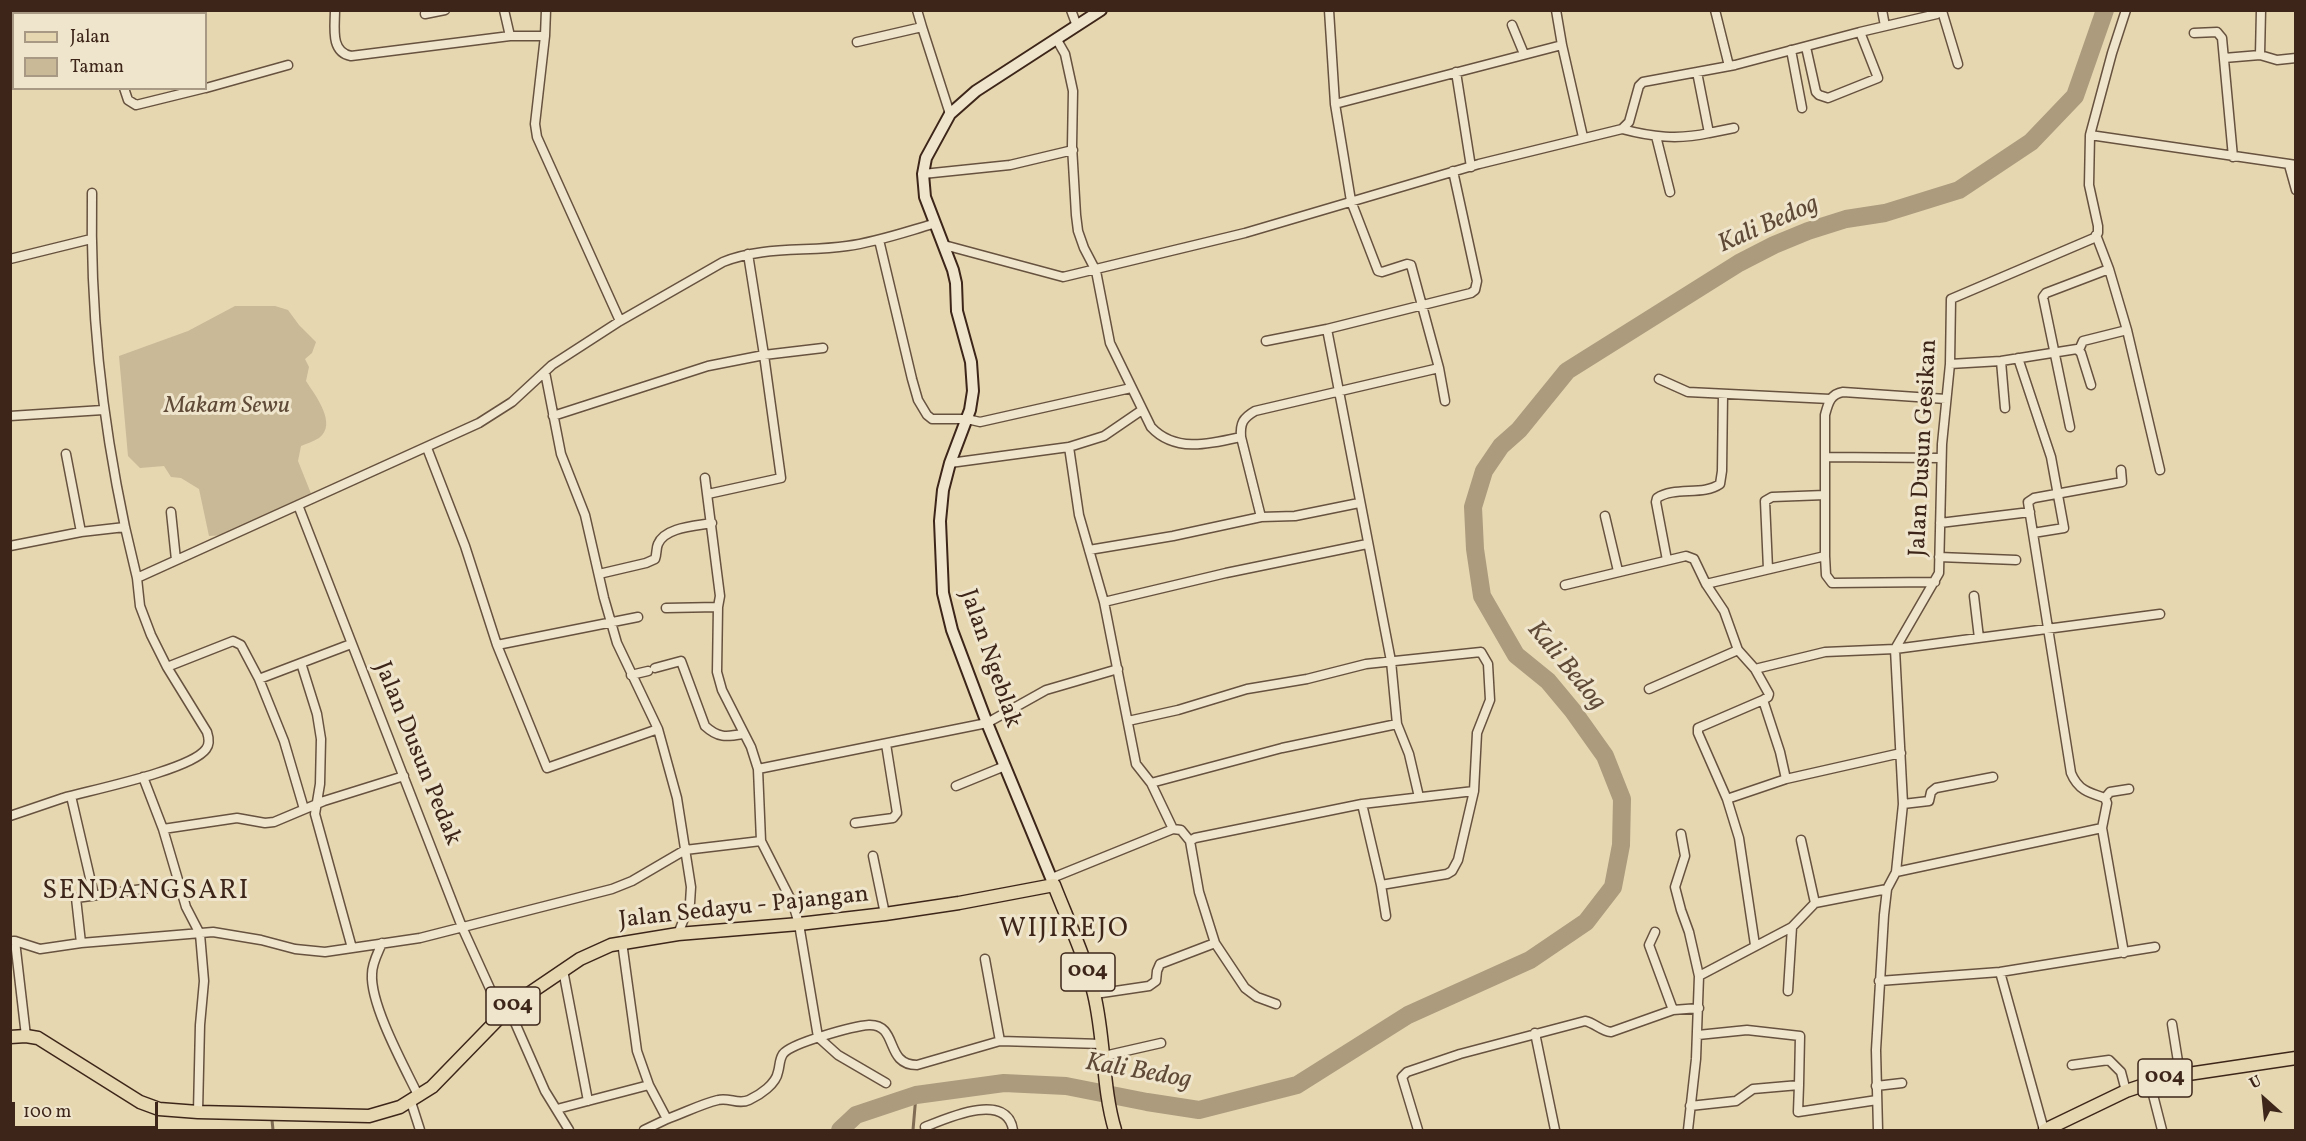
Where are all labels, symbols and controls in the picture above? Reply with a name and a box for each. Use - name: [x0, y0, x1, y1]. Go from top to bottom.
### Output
- legend: [12, 12, 207, 90]
- text: Jalan: [70, 25, 110, 50]
- text: Taman: [70, 55, 124, 80]
- water label: Kali Bedog: [1714, 190, 1824, 262]
- street label: Jalan Dusun Gesikan: [1905, 338, 1945, 558]
- park label: Makam Sewu: [164, 394, 290, 422]
- street label: Jalan Ngeblak: [952, 586, 1026, 732]
- water label: Kali Bedog: [1519, 616, 1611, 718]
- street label: Jalan Dusun Pedak: [366, 658, 466, 850]
- district label: SENDANGSARI: [42, 877, 250, 909]
- street label: Jalan Sedayu - Pajangan: [618, 882, 870, 936]
- district label: WIJIREJO: [999, 915, 1129, 947]
- road number: 004: [1061, 953, 1115, 991]
- road number: 004: [486, 987, 540, 1025]
- water label: Kali Bedog: [1083, 1048, 1193, 1098]
- road number: 004: [2138, 1059, 2192, 1097]
- north arrow: [2234, 1069, 2294, 1129]
- text: U: [2246, 1071, 2266, 1095]
- scale bar: [15, 1090, 160, 1128]
- text: 100 m: [23, 1100, 72, 1125]

